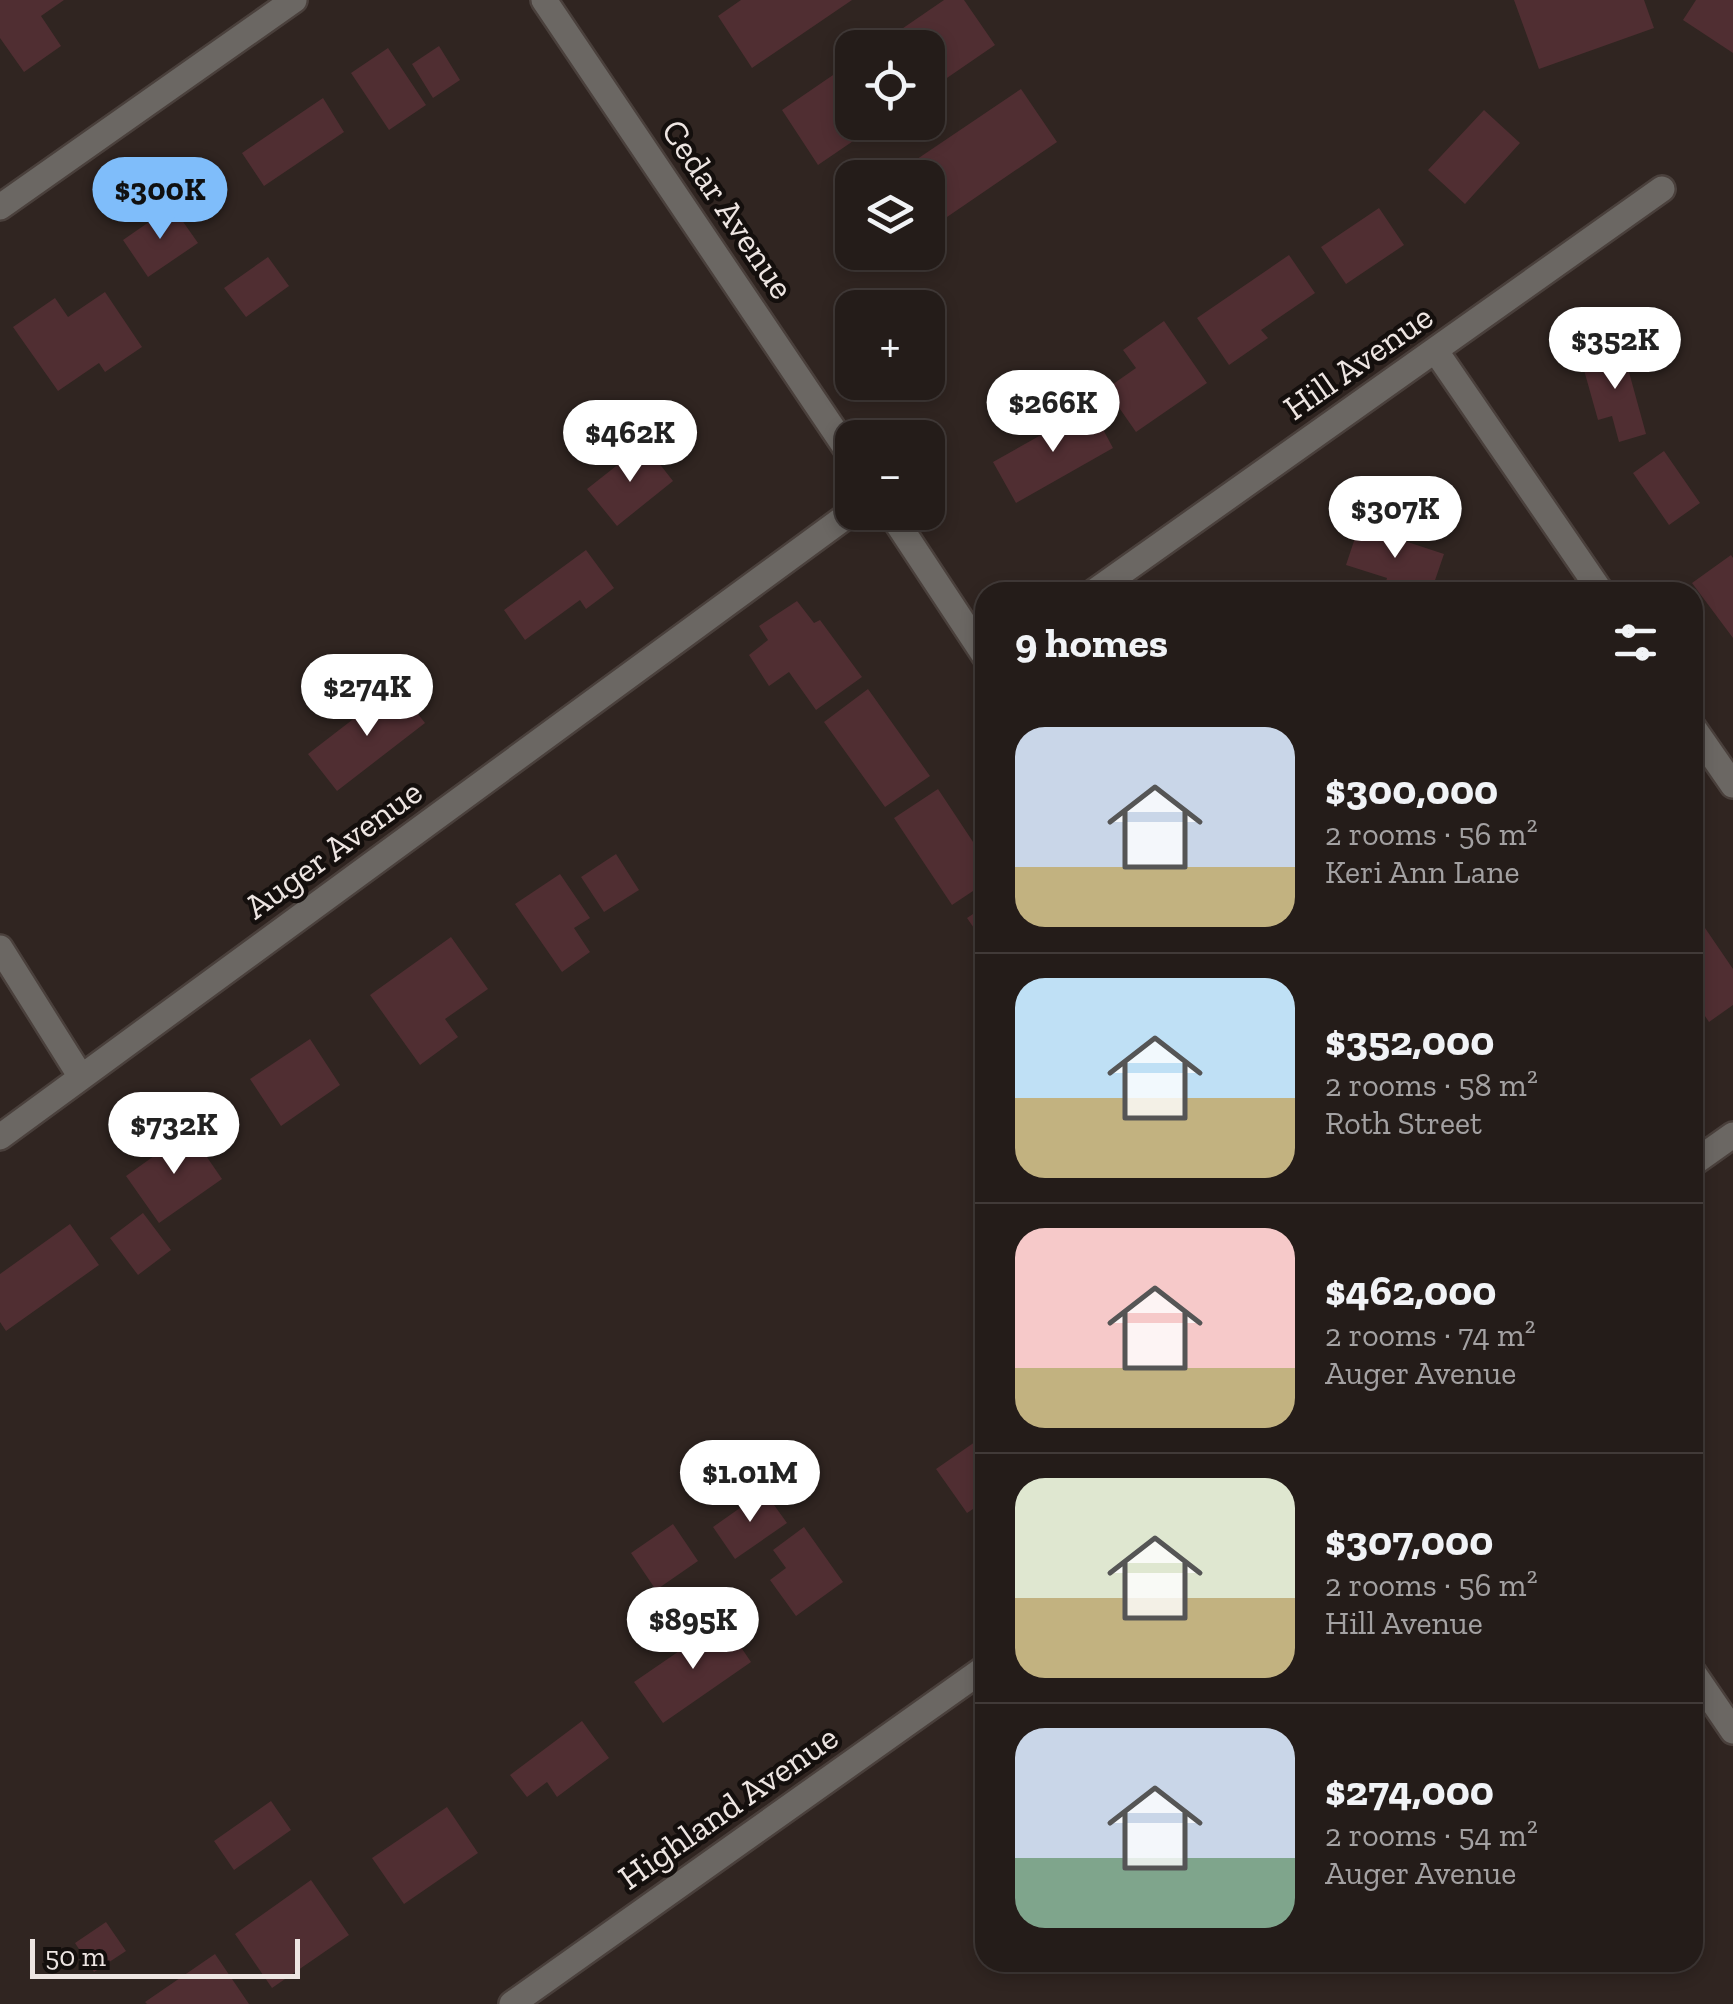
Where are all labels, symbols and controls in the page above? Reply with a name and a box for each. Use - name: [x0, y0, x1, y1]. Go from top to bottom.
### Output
- map controls: [835, 30, 945, 530]
- button: locate: [835, 30, 945, 140]
- street label: Cedar Avenue: [653, 111, 803, 307]
- pin: $300K: [90, 157, 230, 242]
- button: layers: [835, 160, 945, 270]
- text: $300K: [114, 170, 206, 208]
- button: +: [835, 290, 945, 400]
- street label: Hill Avenue: [1275, 295, 1441, 429]
- pin: $352K: [1545, 307, 1685, 392]
- text: $352K: [1571, 320, 1659, 358]
- pin: $266K: [983, 370, 1123, 455]
- text: $266K: [1009, 383, 1097, 421]
- pin: $462K: [560, 400, 700, 485]
- text: $462K: [585, 413, 675, 451]
- button: −: [835, 420, 945, 530]
- pin: $307K: [1325, 476, 1465, 561]
- text: $307K: [1351, 489, 1439, 527]
- icon: filters: [1608, 615, 1663, 670]
- text: 9 homes: [1015, 617, 1168, 668]
- pin: $274K: [297, 654, 437, 739]
- text: $274K: [323, 667, 411, 705]
- text: $300,000: [1325, 764, 1498, 815]
- icon: home: [1095, 767, 1215, 887]
- street label: Auger Avenue: [236, 771, 430, 927]
- text: 2 rooms · 56 m²: [1325, 815, 1538, 853]
- text: Keri Ann Lane: [1325, 853, 1520, 891]
- text: $352,000: [1325, 1015, 1494, 1066]
- icon: home: [1095, 1018, 1215, 1138]
- text: 2 rooms · 58 m²: [1325, 1066, 1538, 1104]
- pin: $732K: [104, 1092, 244, 1177]
- text: Roth Street: [1325, 1104, 1482, 1142]
- text: $732K: [130, 1105, 218, 1143]
- text: $462,000: [1325, 1265, 1497, 1316]
- icon: home: [1095, 1268, 1215, 1388]
- text: 2 rooms · 74 m²: [1325, 1316, 1536, 1354]
- text: Auger Avenue: [1325, 1354, 1516, 1392]
- pin: $1.01M: [669, 1440, 831, 1525]
- text: $1.01M: [702, 1453, 798, 1491]
- text: $307,000: [1325, 1515, 1493, 1566]
- icon: home: [1095, 1518, 1215, 1638]
- text: 2 rooms · 56 m²: [1325, 1566, 1538, 1604]
- pin: $895K: [623, 1587, 763, 1672]
- text: $895K: [649, 1600, 737, 1638]
- text: Hill Avenue: [1325, 1604, 1483, 1642]
- street label: Highland Avenue: [610, 1716, 846, 1898]
- text: $274,000: [1325, 1765, 1494, 1816]
- icon: home: [1095, 1768, 1215, 1888]
- text: 2 rooms · 54 m²: [1325, 1816, 1538, 1854]
- text: Auger Avenue: [1325, 1854, 1516, 1892]
- scale bar: [30, 1934, 300, 1978]
- text: 50 m: [45, 1940, 106, 1973]

